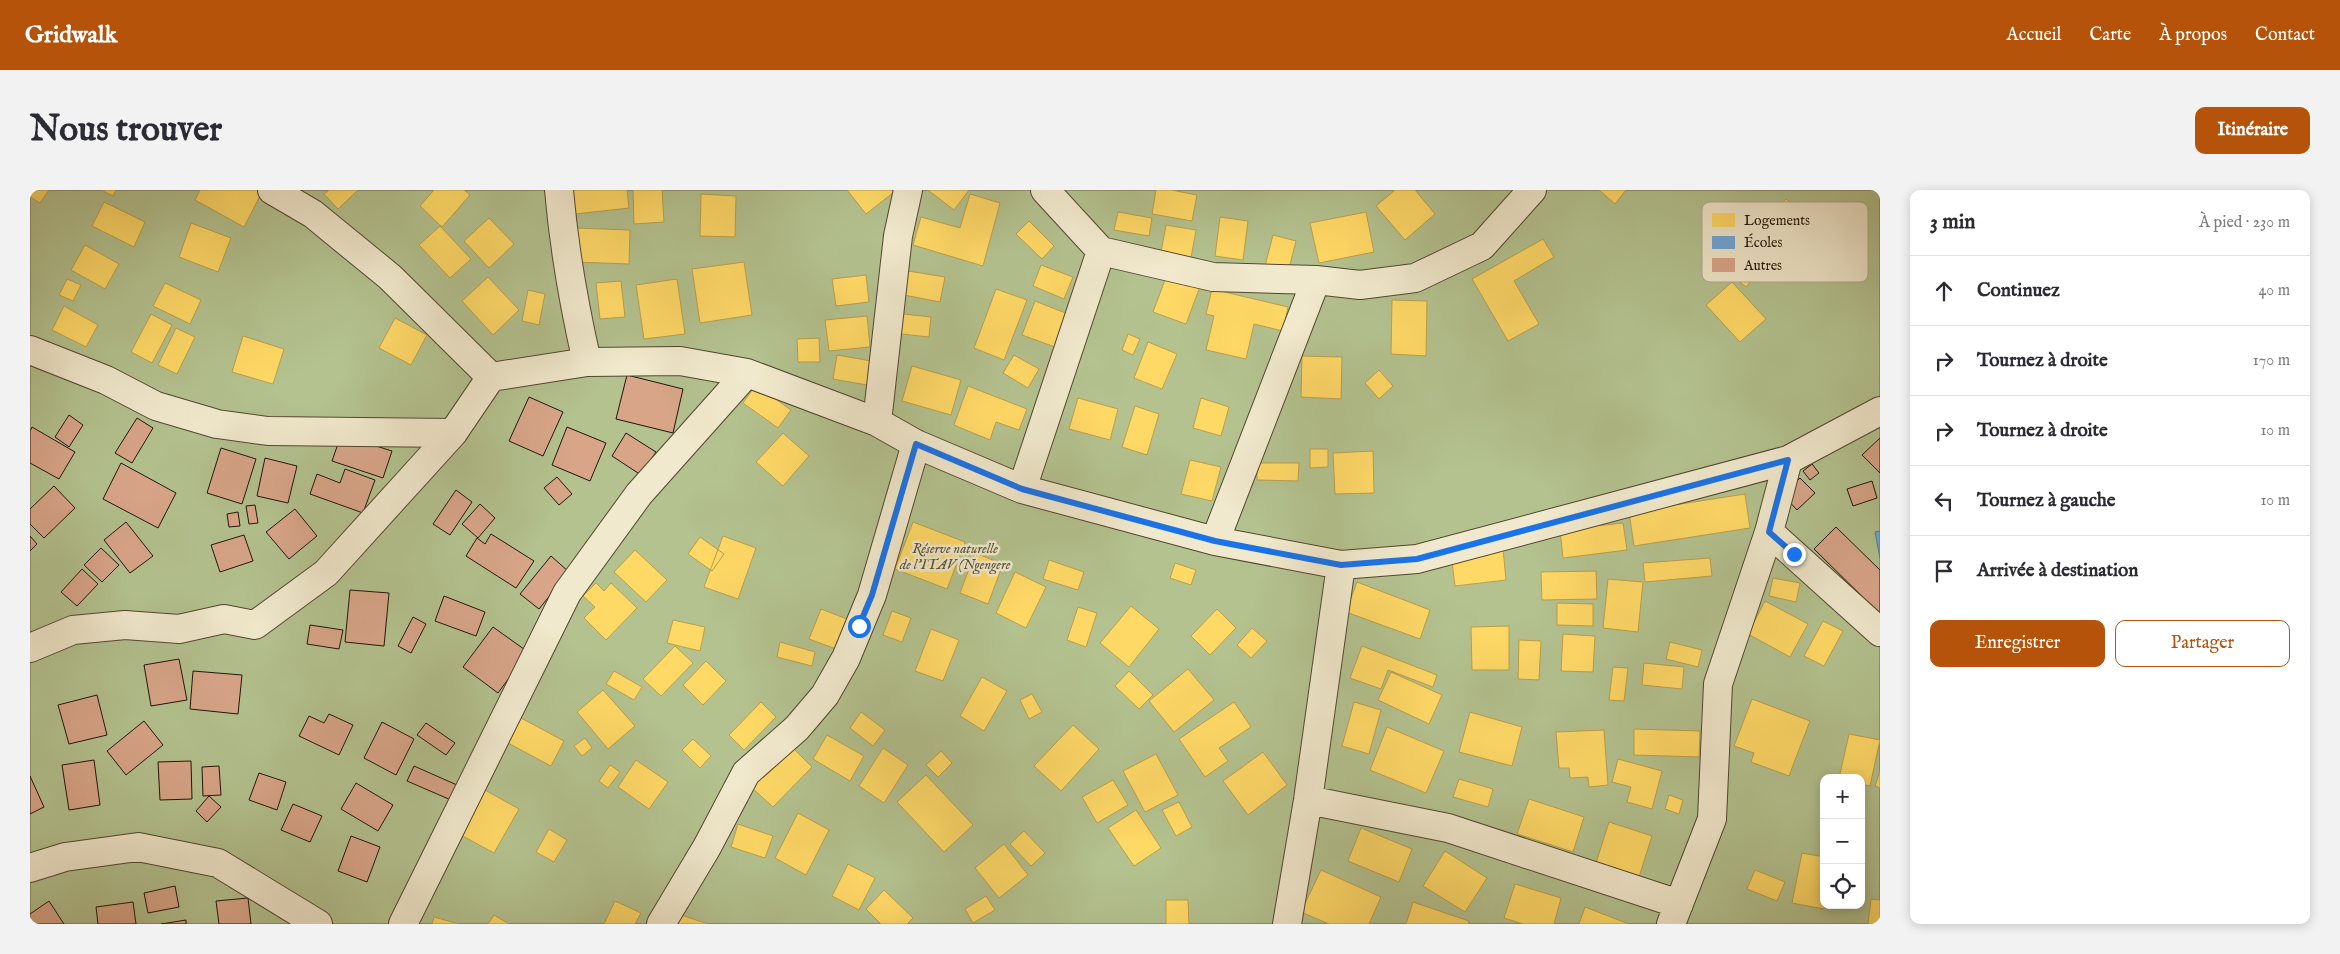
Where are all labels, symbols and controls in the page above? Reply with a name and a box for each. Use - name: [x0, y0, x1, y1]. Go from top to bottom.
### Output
- text: Gridwalk: [25, 20, 117, 51]
- text: Accueil: [2007, 24, 2062, 47]
- text: Carte: [2090, 24, 2131, 47]
- text: À propos: [2159, 24, 2227, 47]
- text: Contact: [2255, 24, 2315, 47]
- button: Itinéraire: [2195, 107, 2310, 154]
- text: Nous trouver: [30, 108, 222, 153]
- legend: [1702, 202, 1868, 282]
- text: 3 min: [1930, 209, 1975, 236]
- text: Logements: [1744, 212, 1810, 230]
- text: À pied · 230 m: [2199, 213, 2290, 233]
- text: Écoles: [1744, 233, 1782, 252]
- text: Autres: [1743, 257, 1782, 275]
- icon: ahead: [1930, 277, 1958, 305]
- text: Continuez: [1977, 279, 2060, 303]
- text: 40 m: [2258, 281, 2290, 301]
- icon: right: [1930, 347, 1958, 375]
- text: Tournez à droite: [1977, 349, 2108, 373]
- text: 170 m: [2253, 351, 2290, 371]
- icon: right: [1930, 417, 1958, 445]
- text: Tournez à droite: [1977, 419, 2108, 443]
- text: 10 m: [2260, 421, 2290, 441]
- icon: left: [1930, 487, 1958, 515]
- text: Tournez à gauche: [1977, 489, 2116, 513]
- text: 10 m: [2260, 491, 2290, 511]
- park label: Réserve naturelle de l'ITAV (Ngengere: [899, 540, 1011, 575]
- route end: [1783, 543, 1806, 566]
- icon: arrive: [1930, 557, 1958, 585]
- text: Arrivée à destination: [1977, 559, 2138, 583]
- route start: [848, 615, 871, 638]
- button: Enregistrer: [1930, 620, 2105, 667]
- button: Partager: [2115, 620, 2290, 667]
- map controls: [1820, 774, 1865, 909]
- button: +: [1820, 774, 1865, 819]
- button: −: [1820, 819, 1865, 864]
- button: locate: [1820, 864, 1865, 909]

